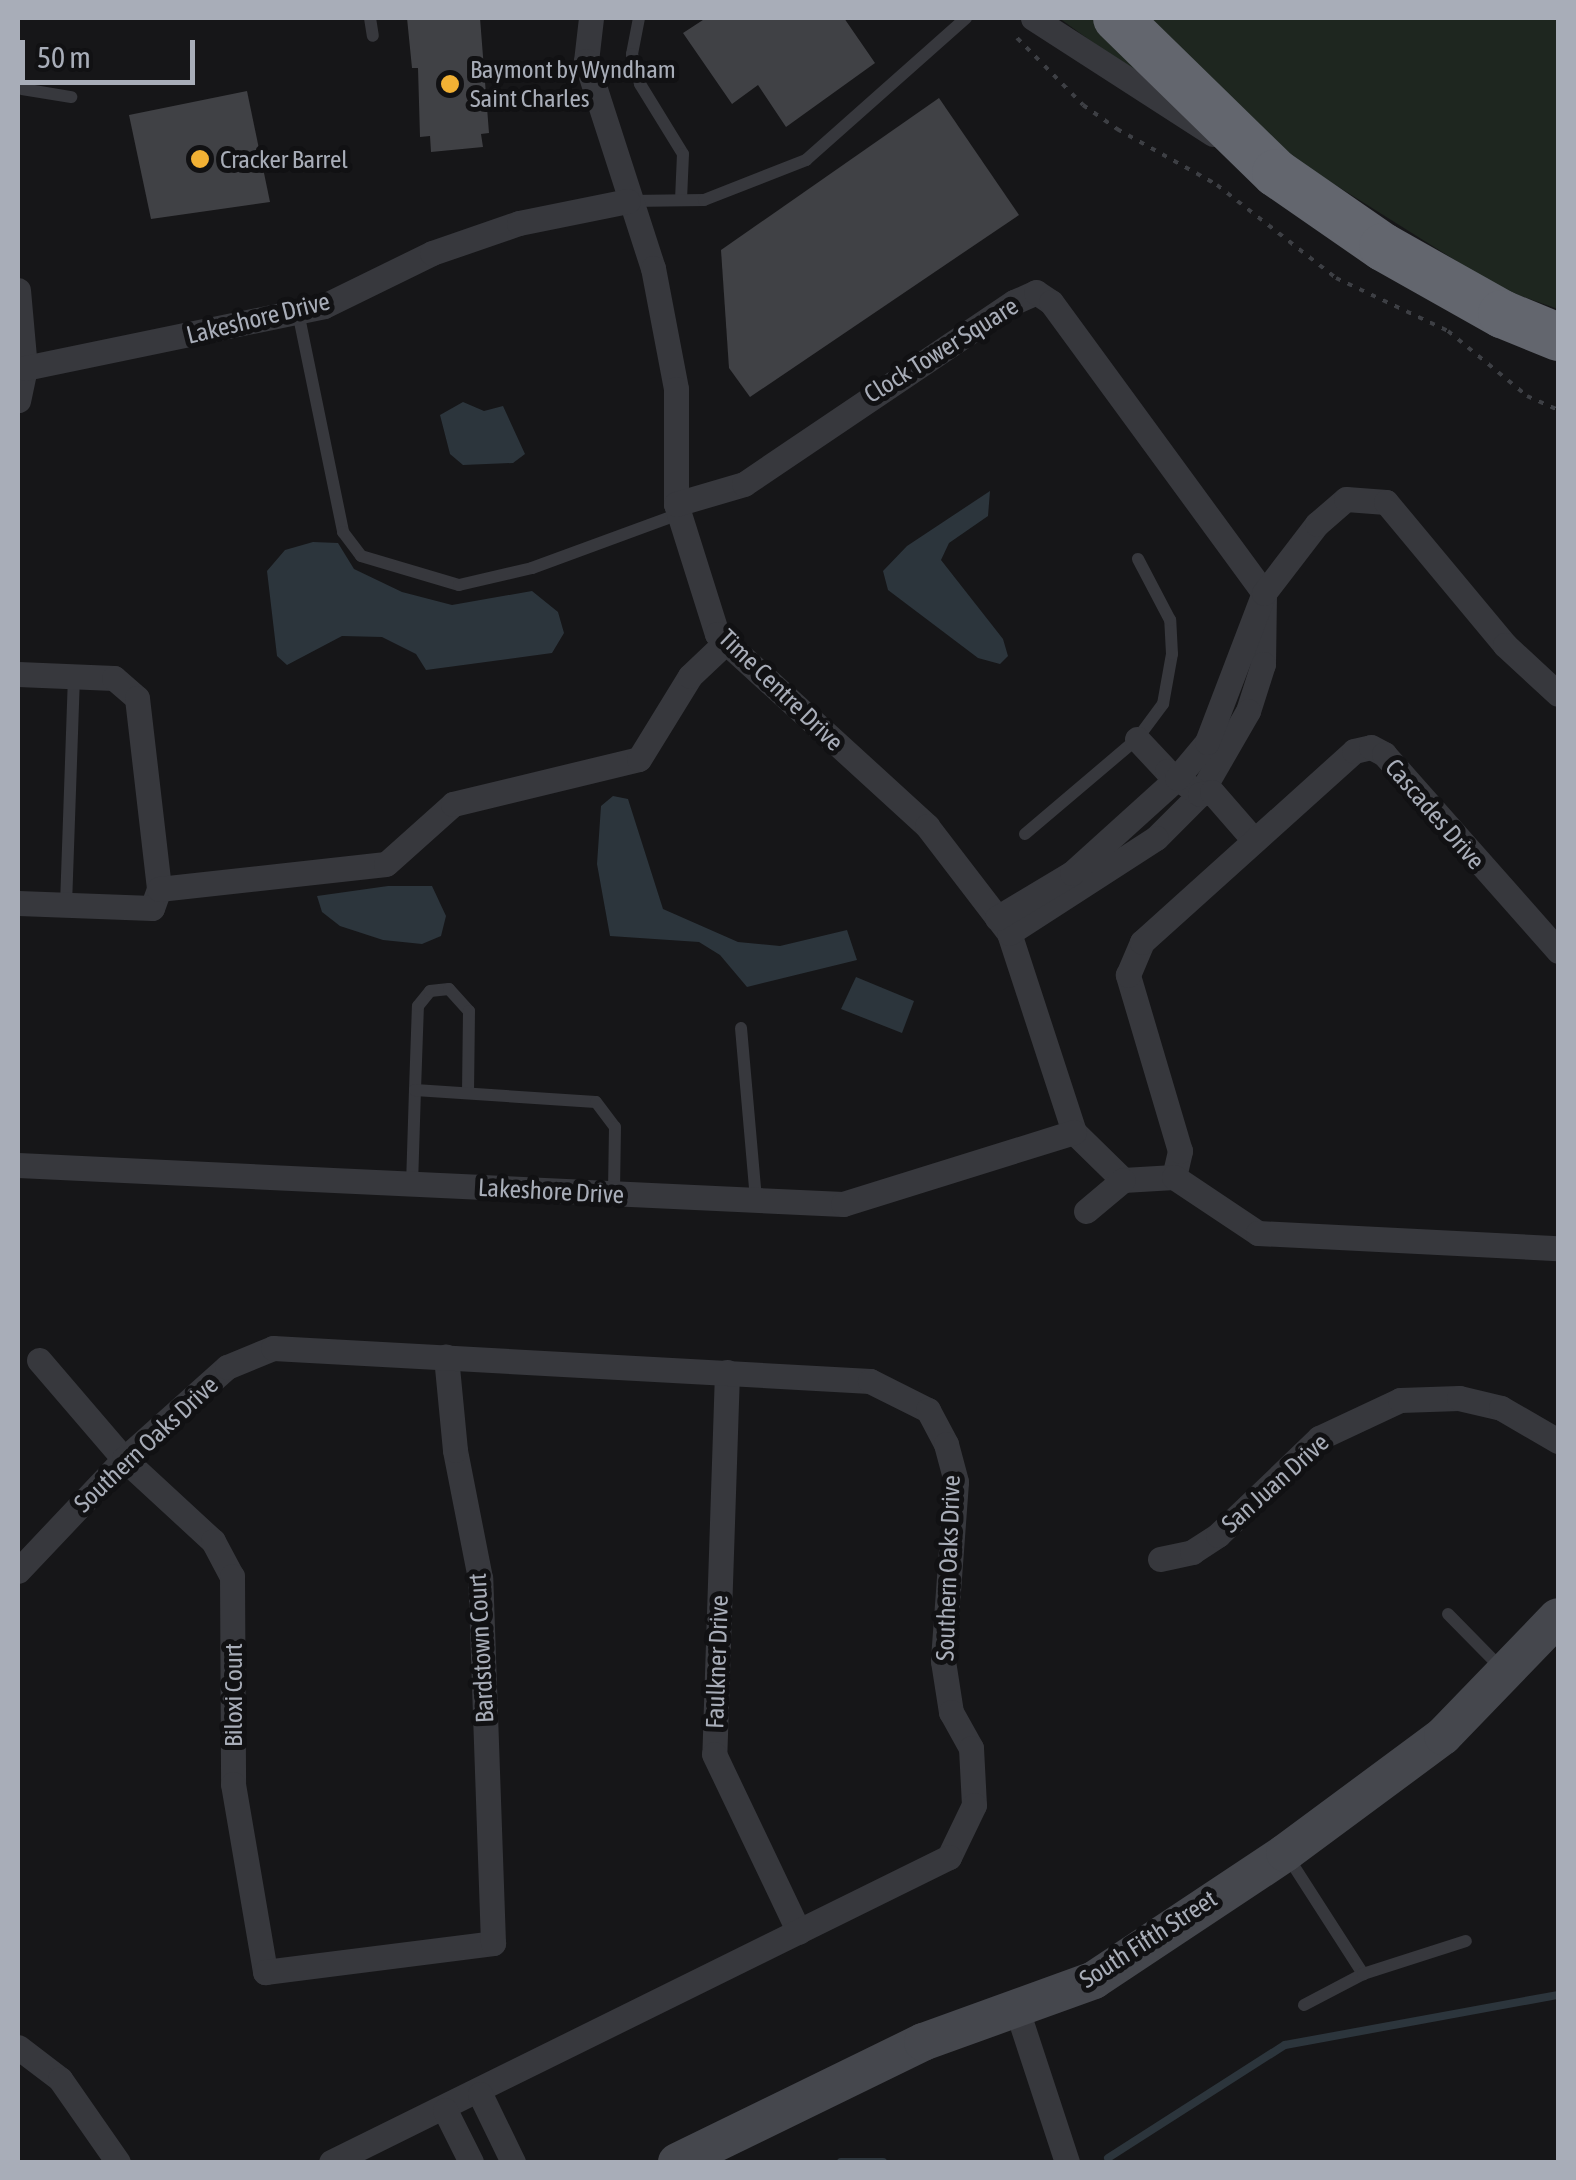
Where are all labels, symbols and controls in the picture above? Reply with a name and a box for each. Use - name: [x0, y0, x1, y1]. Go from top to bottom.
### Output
- scale bar: [25, 20, 200, 82]
- text: 50 m: [37, 40, 91, 74]
- place label: Baymont by Wyndham Saint Charles: [470, 55, 676, 114]
- marker: Baymont by Wyndham Saint Charles: [439, 73, 461, 95]
- place label: Cracker Barrel: [220, 144, 348, 174]
- marker: Cracker Barrel: [189, 148, 211, 170]
- street label: Lakeshore Drive: [183, 286, 333, 350]
- street label: Clock Tower Square: [859, 291, 1023, 409]
- street label: Time Centre Drive: [712, 623, 850, 757]
- street label: Cascades Drive: [1379, 753, 1491, 875]
- street label: Lakeshore Drive: [477, 1172, 625, 1210]
- street label: Southern Oaks Drive: [68, 1370, 224, 1518]
- street label: San Juan Drive: [1215, 1427, 1335, 1539]
- street label: Southern Oaks Drive: [930, 1475, 966, 1661]
- street label: Bardstown Court: [462, 1572, 500, 1724]
- street label: Faulkner Drive: [700, 1595, 734, 1729]
- street label: Biloxi Court: [218, 1643, 248, 1747]
- street label: South Fifth Street: [1074, 1884, 1222, 1994]

